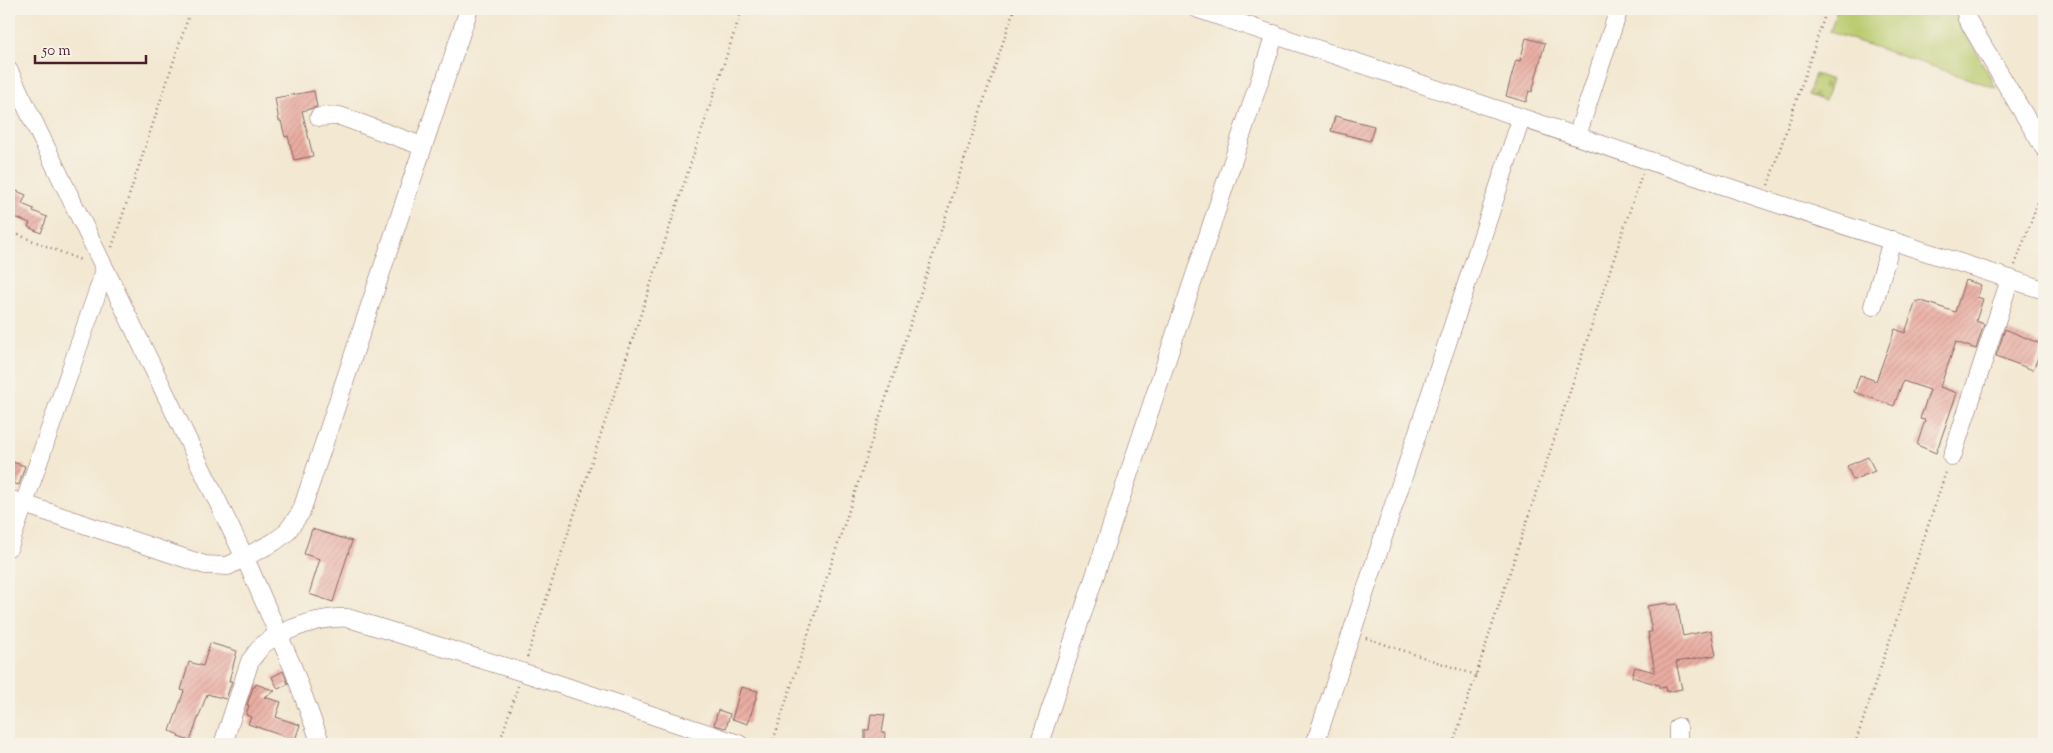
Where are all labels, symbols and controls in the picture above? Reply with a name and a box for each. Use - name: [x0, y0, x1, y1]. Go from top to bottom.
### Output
- scale bar: [35, 32, 146, 64]
- text: 50 m: [41, 41, 71, 62]

